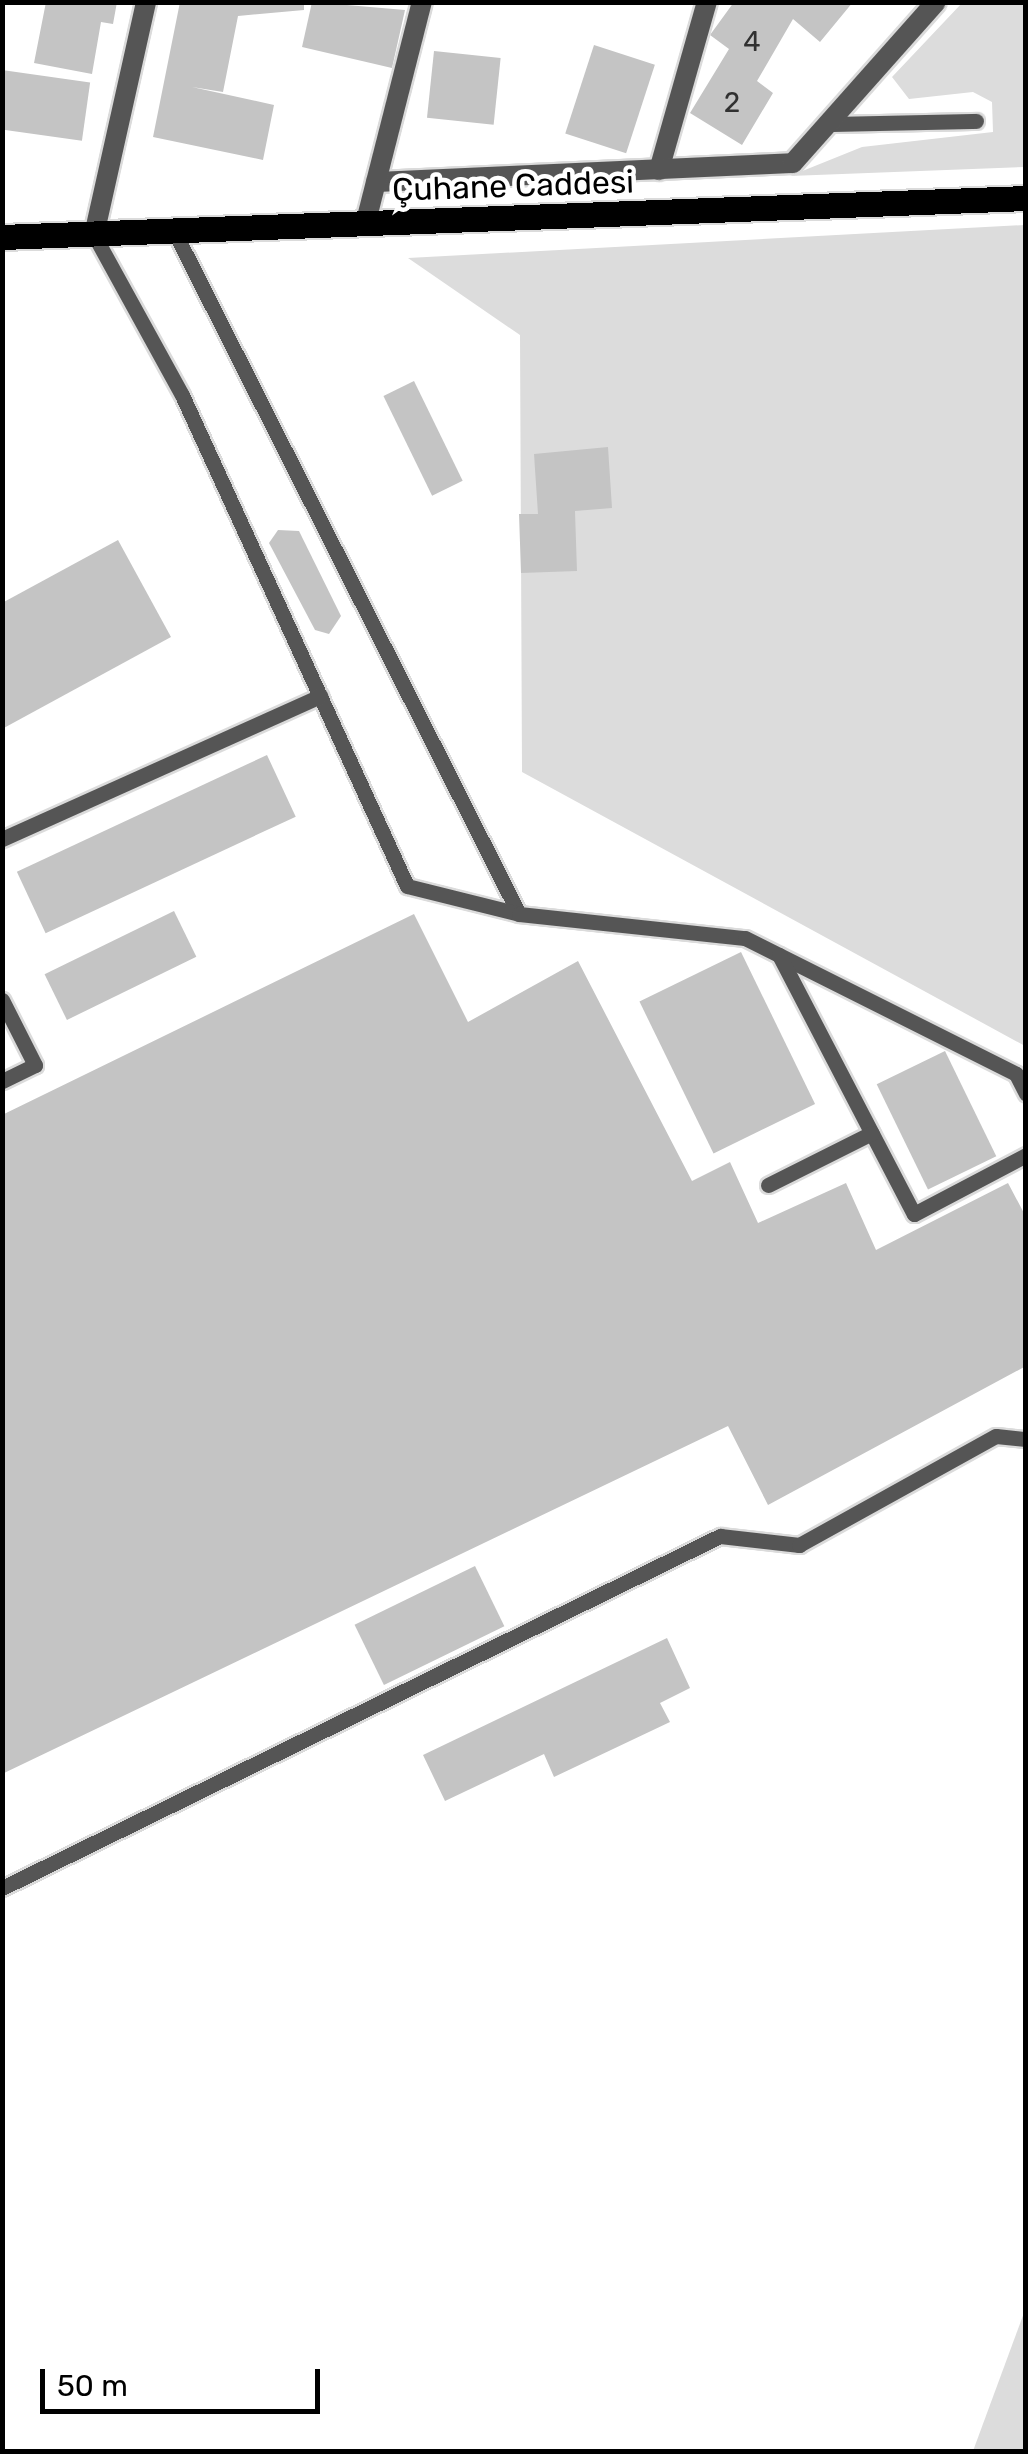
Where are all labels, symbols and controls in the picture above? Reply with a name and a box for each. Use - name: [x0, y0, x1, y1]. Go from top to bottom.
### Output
- house number: 4: [743, 25, 761, 59]
- house number: 2: [724, 86, 740, 120]
- street label: Çuhane Caddesi: [391, 163, 635, 209]
- scale bar: [45, 2349, 325, 2411]
- text: 50 m: [57, 2368, 128, 2404]

